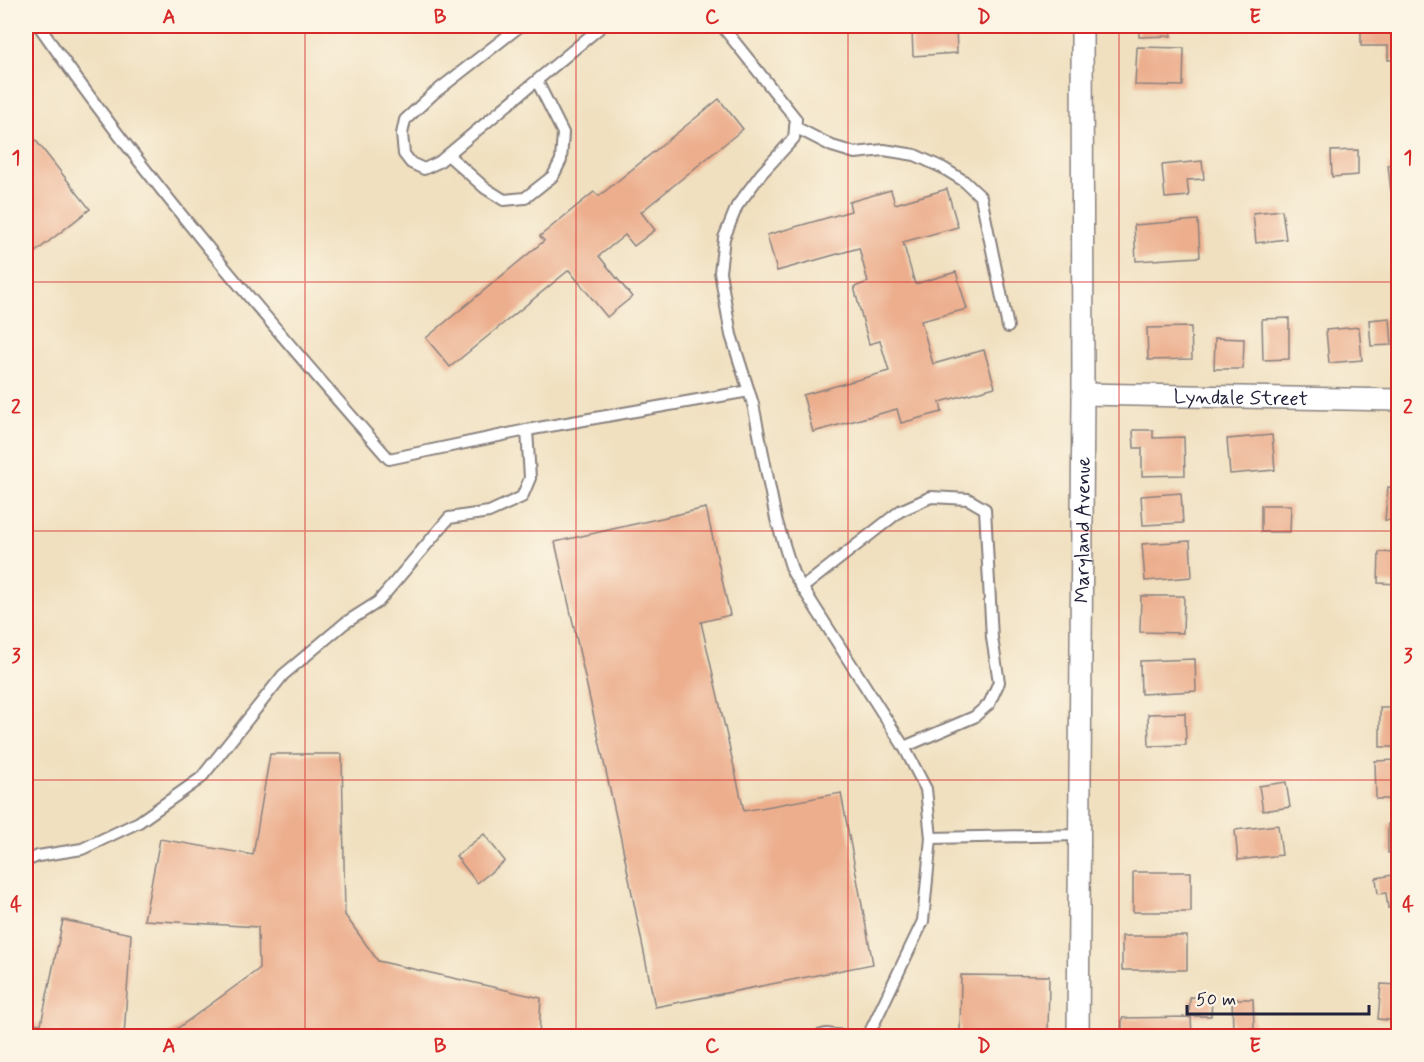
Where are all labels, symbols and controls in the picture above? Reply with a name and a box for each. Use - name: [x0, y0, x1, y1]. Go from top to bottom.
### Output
- text: A: [162, 4, 176, 31]
- text: B: [434, 4, 447, 31]
- text: C: [705, 4, 720, 31]
- text: D: [977, 4, 991, 31]
- text: E: [1249, 4, 1261, 31]
- text: 1: [12, 145, 20, 172]
- text: 1: [1404, 145, 1412, 172]
- street label: Lyndale Street: [1173, 384, 1308, 413]
- text: 2: [11, 394, 21, 421]
- text: 2: [1403, 394, 1413, 421]
- street label: Maryland Avenue: [1069, 457, 1098, 603]
- text: 3: [11, 643, 21, 670]
- text: 3: [1403, 643, 1413, 670]
- text: 4: [10, 892, 22, 919]
- text: 4: [1402, 892, 1414, 919]
- scale bar: [1187, 978, 1368, 1016]
- text: 50 m: [1196, 988, 1236, 1012]
- text: A: [162, 1033, 176, 1060]
- text: B: [434, 1033, 447, 1060]
- text: C: [705, 1033, 720, 1060]
- text: D: [977, 1033, 991, 1060]
- text: E: [1249, 1033, 1261, 1060]

